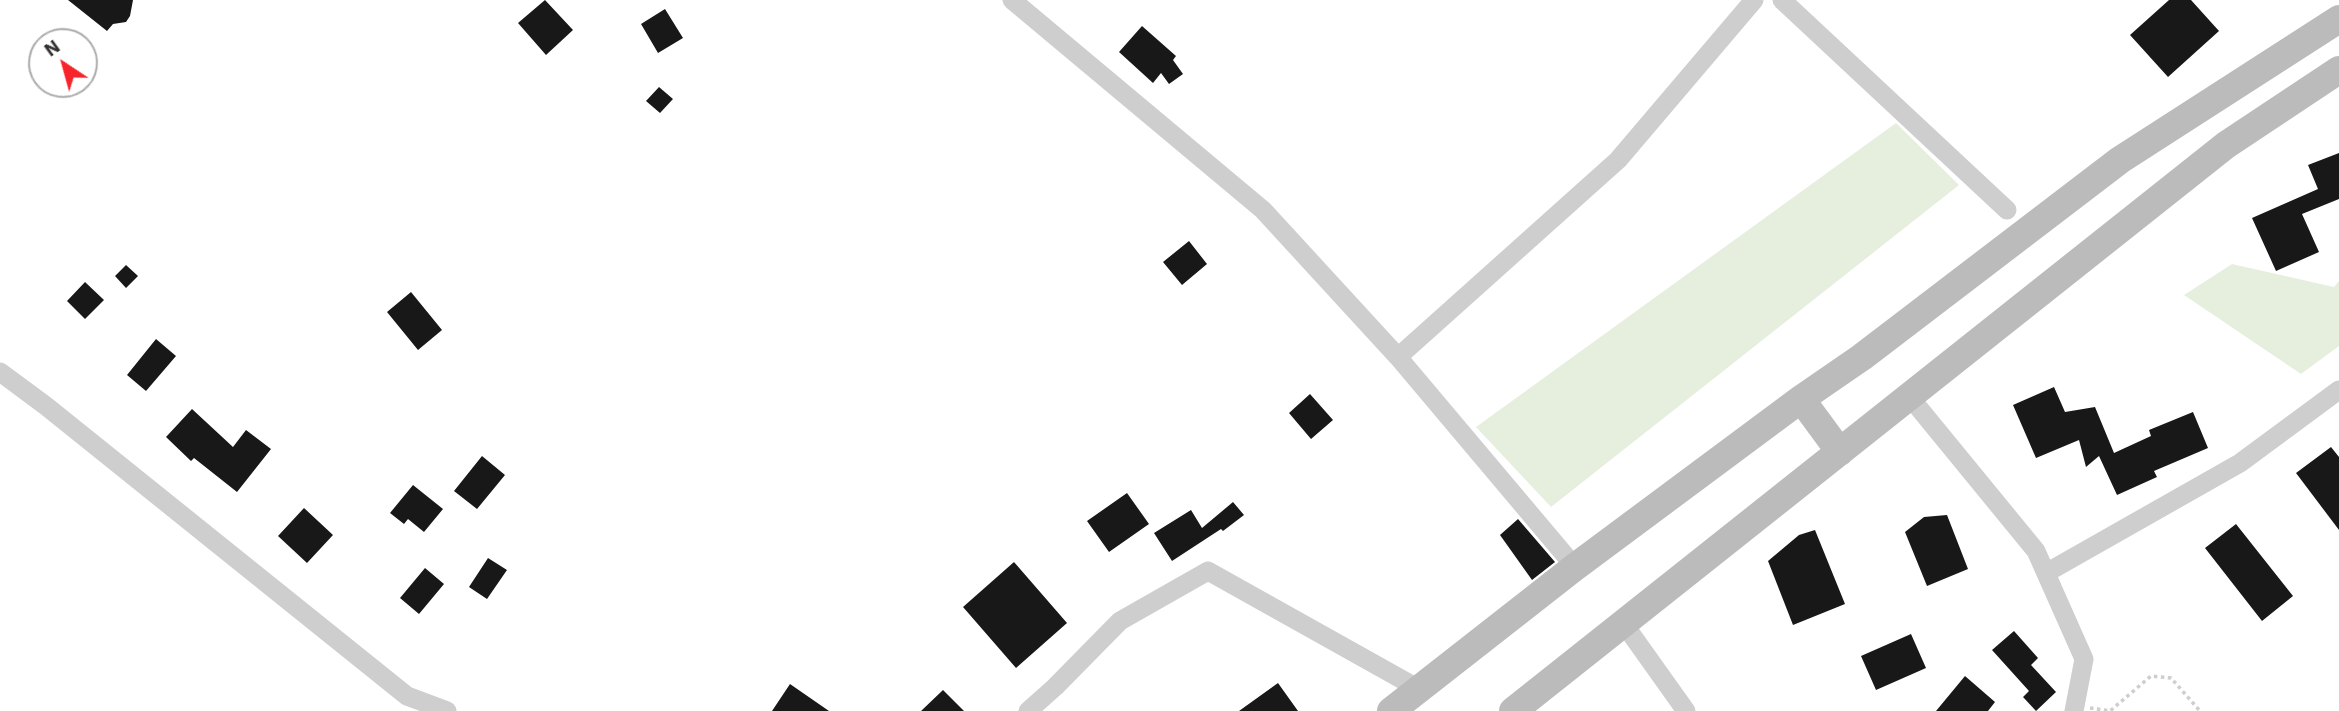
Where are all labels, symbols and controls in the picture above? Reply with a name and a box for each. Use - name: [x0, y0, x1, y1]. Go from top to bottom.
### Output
- north arrow: [28, 28, 98, 98]
- text: N: [39, 34, 64, 61]

